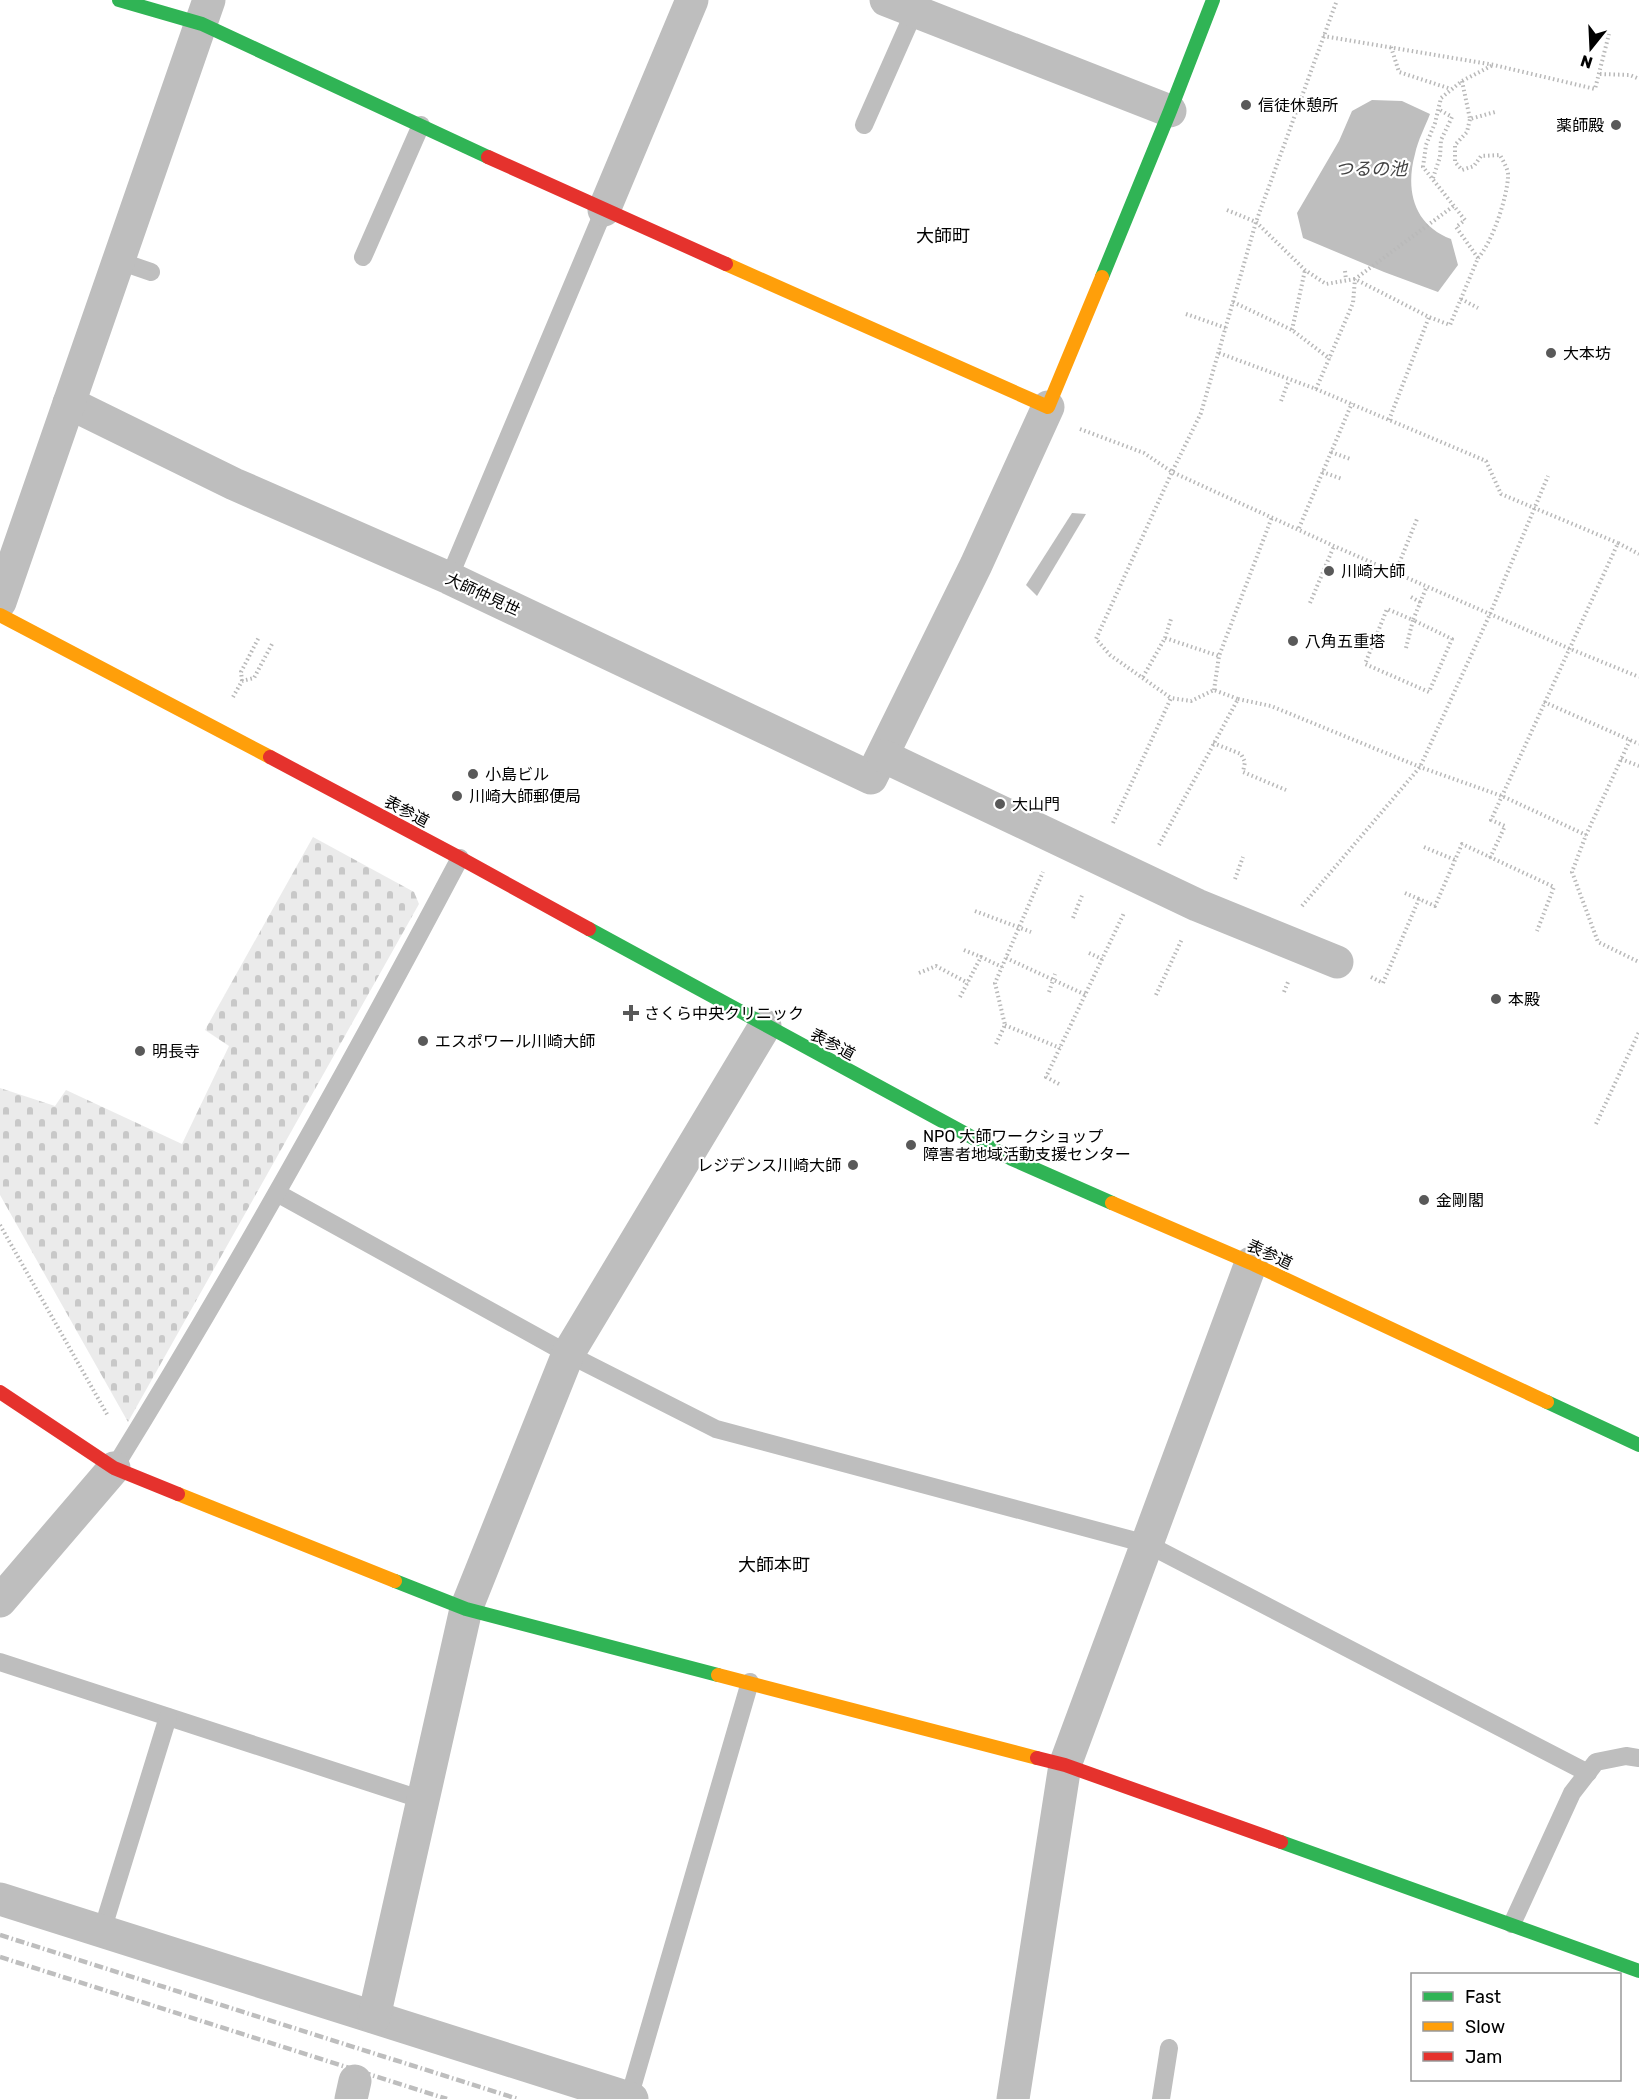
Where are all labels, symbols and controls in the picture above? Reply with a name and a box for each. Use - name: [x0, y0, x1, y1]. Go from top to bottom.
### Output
- north arrow: [1561, 18, 1621, 78]
- text: N: [1578, 51, 1595, 73]
- place label: 信徒休憩所: [1258, 96, 1338, 115]
- marker: 信徒休憩所: [1239, 98, 1253, 112]
- place label: 薬師殿: [1556, 116, 1604, 135]
- marker: 薬師殿: [1609, 118, 1623, 132]
- water label: つるの池: [1335, 158, 1409, 180]
- district label: 大師町: [916, 225, 970, 247]
- place label: 大本坊: [1563, 344, 1611, 363]
- marker: 大本坊: [1544, 346, 1558, 360]
- place label: 川崎大師: [1341, 562, 1405, 581]
- marker: 川崎大師: [1322, 564, 1336, 578]
- street label: 大師仲見世: [443, 569, 523, 620]
- place label: 八角五重塔: [1305, 632, 1385, 651]
- marker: 八角五重塔: [1286, 634, 1300, 648]
- place label: 小島ビル: [485, 765, 549, 784]
- marker: 小島ビル: [466, 767, 480, 781]
- place label: 川崎大師郵便局: [469, 787, 581, 806]
- marker: 川崎大師郵便局: [450, 789, 464, 803]
- street label: 表参道: [381, 792, 432, 831]
- place label: 大山門: [1012, 795, 1060, 814]
- marker: 大山門: [993, 797, 1007, 811]
- place label: 本殿: [1508, 990, 1540, 1009]
- marker: 本殿: [1489, 992, 1503, 1006]
- marker: さくら中央クリニック: [622, 1004, 640, 1022]
- place label: さくら中央クリニック: [644, 1004, 804, 1023]
- street label: 表参道: [807, 1025, 858, 1064]
- place label: エスポワール川崎大師: [435, 1032, 595, 1051]
- marker: エスポワール川崎大師: [416, 1034, 430, 1048]
- place label: 明長寺: [152, 1042, 200, 1061]
- marker: 明長寺: [133, 1044, 147, 1058]
- place label: NPO 大師ワークショップ 障害者地域活動支援センター: [923, 1127, 1131, 1164]
- marker: NPO 大師ワークショップ 障害者地域活動支援センター: [904, 1138, 918, 1152]
- place label: レジデンス川崎大師: [697, 1156, 841, 1175]
- marker: レジデンス川崎大師: [846, 1158, 860, 1172]
- place label: 金剛閣: [1436, 1191, 1484, 1210]
- marker: 金剛閣: [1417, 1193, 1431, 1207]
- street label: 表参道: [1244, 1236, 1296, 1273]
- district label: 大師本町: [738, 1554, 810, 1576]
- legend: [1411, 1973, 1621, 2081]
- text: Fast: [1465, 1986, 1501, 2008]
- text: Slow: [1465, 2016, 1505, 2038]
- text: Jam: [1465, 2046, 1502, 2068]

